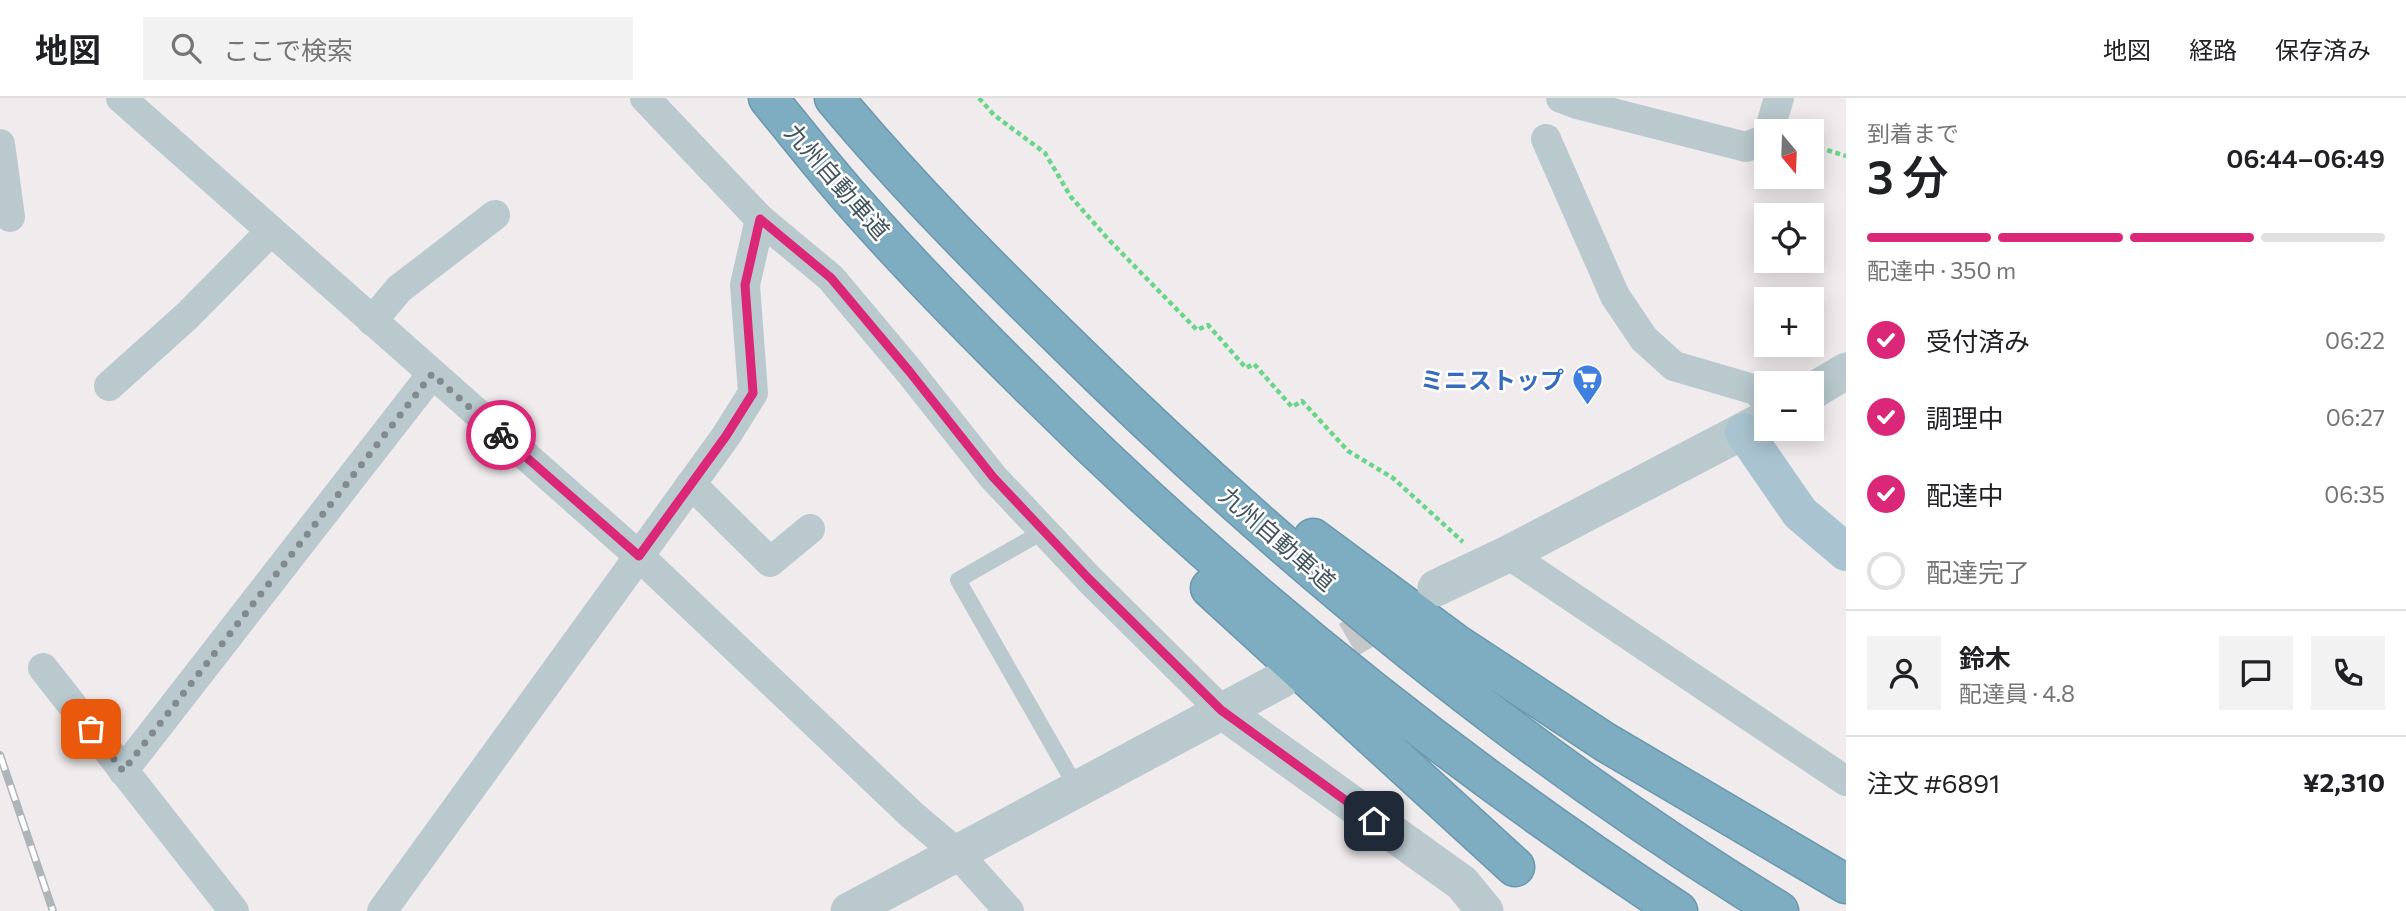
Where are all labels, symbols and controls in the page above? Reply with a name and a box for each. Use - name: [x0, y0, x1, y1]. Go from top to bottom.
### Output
- search box: [143, 17, 633, 80]
- text: 地図: [35, 28, 101, 69]
- icon: search: [167, 29, 205, 67]
- text: ここで検索: [223, 34, 353, 65]
- text: 地図: [2103, 35, 2151, 64]
- text: 経路: [2189, 35, 2237, 64]
- text: 保存済み: [2275, 35, 2371, 64]
- street label: 九州自動車道: [780, 117, 896, 245]
- north arrow: [1754, 119, 1824, 189]
- map controls: [1754, 119, 1824, 441]
- text: 到着まで: [1867, 119, 1959, 147]
- text: 06:44–06:49: [2226, 142, 2385, 173]
- text: 3 分: [1867, 147, 1948, 203]
- button: locate: [1754, 203, 1824, 273]
- text: 配達中 · 350 m: [1867, 256, 2016, 284]
- button: +: [1754, 287, 1824, 357]
- icon: check: [1867, 321, 1905, 359]
- text: 受付済み: [1926, 325, 2030, 356]
- text: 06:22: [2325, 326, 2385, 354]
- supermarket icon: ミニストップ: [1570, 362, 1604, 406]
- place label: ミニストップ: [1420, 365, 1564, 394]
- button: −: [1754, 371, 1824, 441]
- icon: check: [1867, 398, 1905, 436]
- courier: [466, 400, 536, 470]
- text: 調理中: [1926, 402, 2004, 433]
- text: 06:27: [2326, 403, 2385, 431]
- icon: bike: [482, 416, 520, 454]
- icon: check: [1867, 475, 1905, 513]
- text: 配達中: [1926, 479, 2004, 510]
- street label: 九州自動車道: [1214, 480, 1342, 596]
- text: 06:35: [2324, 480, 2385, 508]
- text: 配達完了: [1926, 556, 2030, 587]
- button: person: [1867, 636, 1941, 710]
- button: chat: [2219, 636, 2293, 710]
- button: phone: [2311, 636, 2385, 710]
- text: 鈴木: [1959, 642, 2011, 673]
- text: 配達員 · 4.8: [1959, 679, 2075, 707]
- pin: [61, 699, 121, 759]
- icon: bag: [72, 710, 110, 748]
- text: ¥2,310: [2303, 766, 2385, 797]
- text: 注文 #6891: [1867, 767, 2000, 798]
- pin: [1344, 791, 1404, 851]
- icon: home: [1355, 802, 1393, 840]

